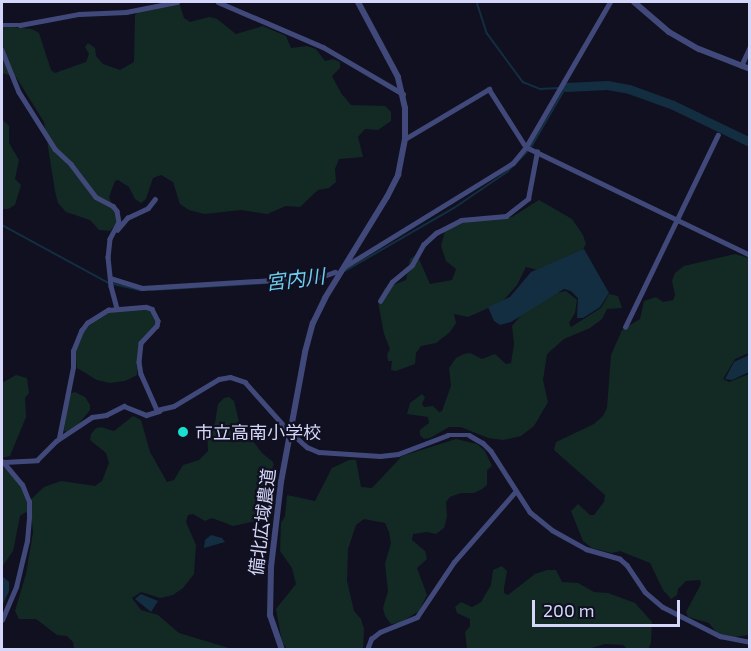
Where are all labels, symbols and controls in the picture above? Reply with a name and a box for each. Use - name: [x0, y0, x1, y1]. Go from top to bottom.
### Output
- water label: 宮内川: [264, 263, 326, 295]
- place label: 市立高南小学校: [195, 421, 321, 443]
- marker: 市立高南小学校: [176, 425, 190, 439]
- street label: 備北広域農道: [245, 467, 279, 577]
- scale bar: [535, 588, 684, 626]
- text: 200 m: [543, 599, 595, 621]

